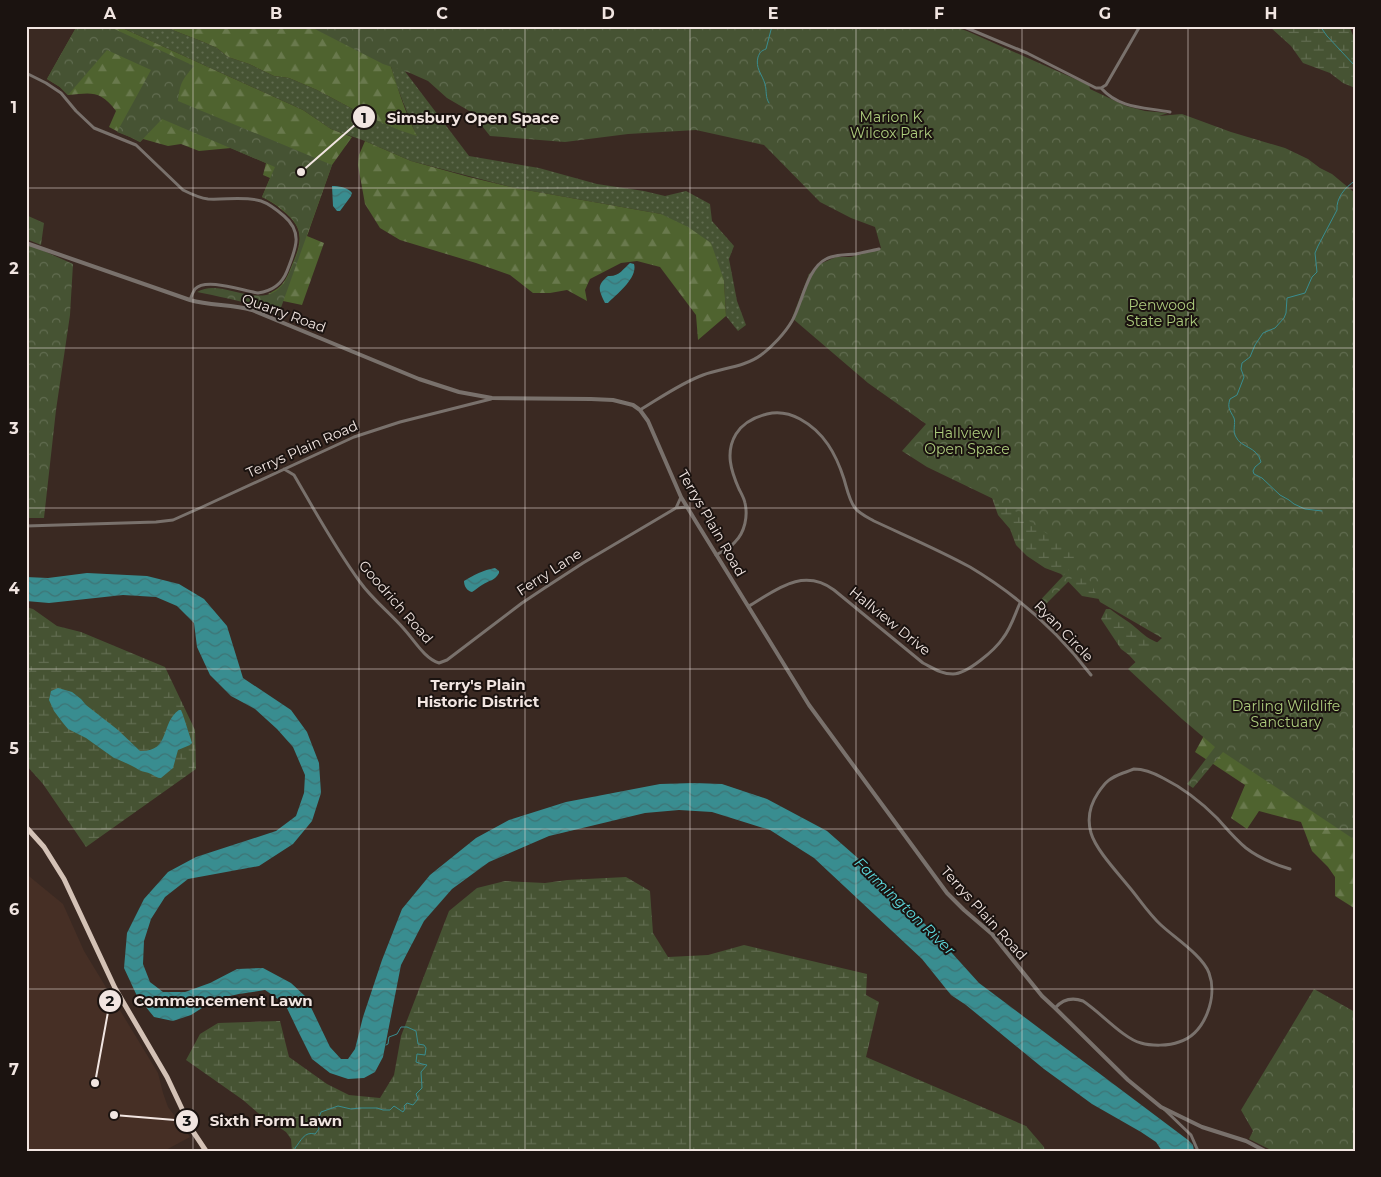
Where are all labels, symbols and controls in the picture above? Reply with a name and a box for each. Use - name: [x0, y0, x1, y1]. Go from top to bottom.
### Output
- text: A: [103, 4, 117, 23]
- text: B: [270, 4, 282, 23]
- text: C: [436, 4, 448, 23]
- text: D: [601, 4, 615, 23]
- text: E: [768, 4, 778, 23]
- text: F: [934, 4, 944, 23]
- text: G: [1099, 4, 1111, 23]
- text: H: [1265, 4, 1277, 23]
- text: 1: [11, 98, 17, 117]
- callout: Simsbury Open Space: [352, 102, 569, 132]
- text: 1: [361, 108, 367, 127]
- text: Simsbury Open Space: [387, 108, 559, 127]
- park label: Marion K Wilcox Park: [850, 108, 933, 142]
- text: 2: [9, 259, 19, 278]
- street label: Quarry Road: [239, 289, 329, 337]
- park label: Penwood State Park: [1126, 296, 1199, 330]
- street label: Terrys Plain Road: [243, 416, 361, 482]
- text: 3: [8, 419, 19, 438]
- park label: Hallview I Open Space: [924, 424, 1010, 458]
- street label: Terrys Plain Road: [674, 466, 750, 580]
- street label: Ferry Lane: [513, 544, 585, 600]
- street label: Goodrich Road: [355, 557, 437, 647]
- text: 4: [8, 579, 20, 598]
- street label: Hallview Drive: [846, 583, 934, 659]
- street label: Ryan Circle: [1030, 597, 1098, 665]
- district label: Terry's Plain Historic District: [417, 675, 540, 711]
- park label: Darling Wildlife Sanctuary: [1232, 697, 1340, 731]
- text: 5: [9, 739, 19, 758]
- water label: Farmington River: [851, 853, 960, 960]
- street label: Terrys Plain Road: [937, 862, 1031, 964]
- text: 6: [9, 900, 19, 919]
- callout: Commencement Lawn: [98, 986, 322, 1016]
- text: 2: [106, 991, 115, 1010]
- text: Commencement Lawn: [133, 991, 313, 1010]
- text: 7: [9, 1060, 19, 1079]
- callout: Sixth Form Lawn: [174, 1106, 352, 1136]
- text: 3: [182, 1111, 192, 1130]
- text: Sixth Form Lawn: [210, 1111, 342, 1130]

